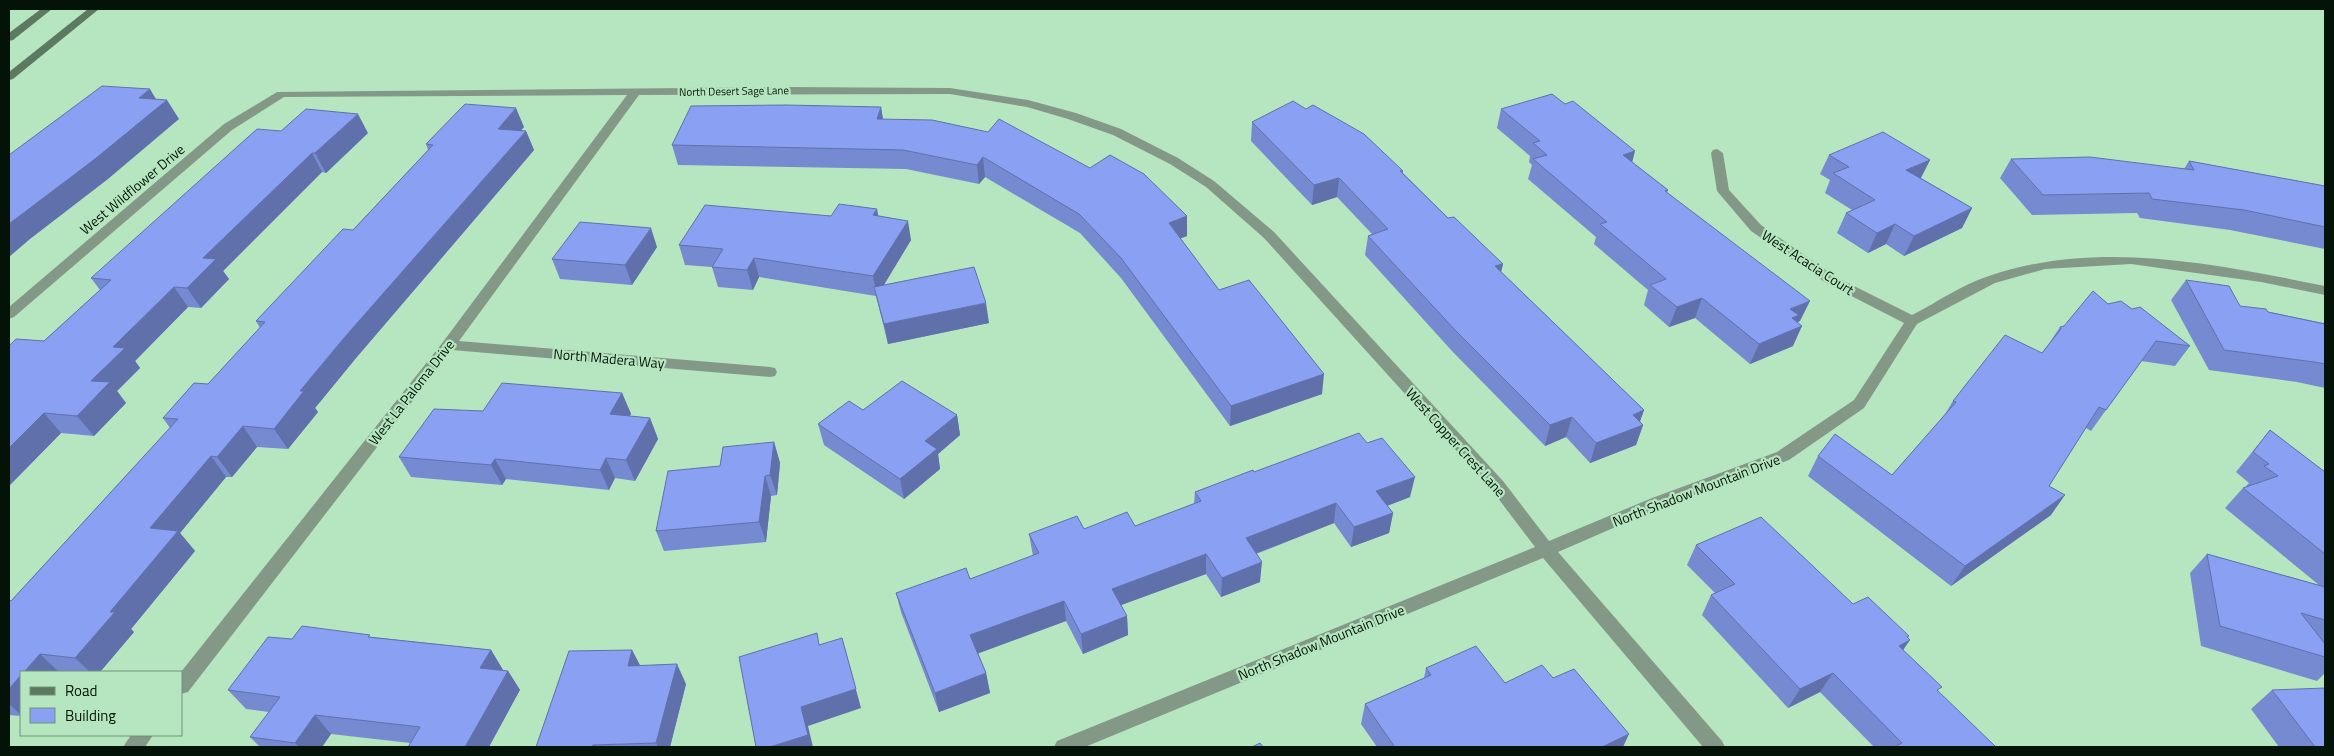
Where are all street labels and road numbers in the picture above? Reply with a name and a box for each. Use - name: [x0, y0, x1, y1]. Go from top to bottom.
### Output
- street label: North Desert Sage Lane: [679, 82, 790, 100]
- street label: West Wildflower Drive: [75, 139, 189, 239]
- street label: West Acacia Court: [1758, 224, 1858, 300]
- street label: West La Paloma Drive: [363, 335, 459, 449]
- street label: North Madera Way: [553, 343, 666, 373]
- street label: West Copper Crest Lane: [1401, 383, 1511, 501]
- street label: North Shadow Mountain Drive: [1609, 448, 1783, 532]
- street label: North Shadow Mountain Drive: [1235, 599, 1407, 685]

